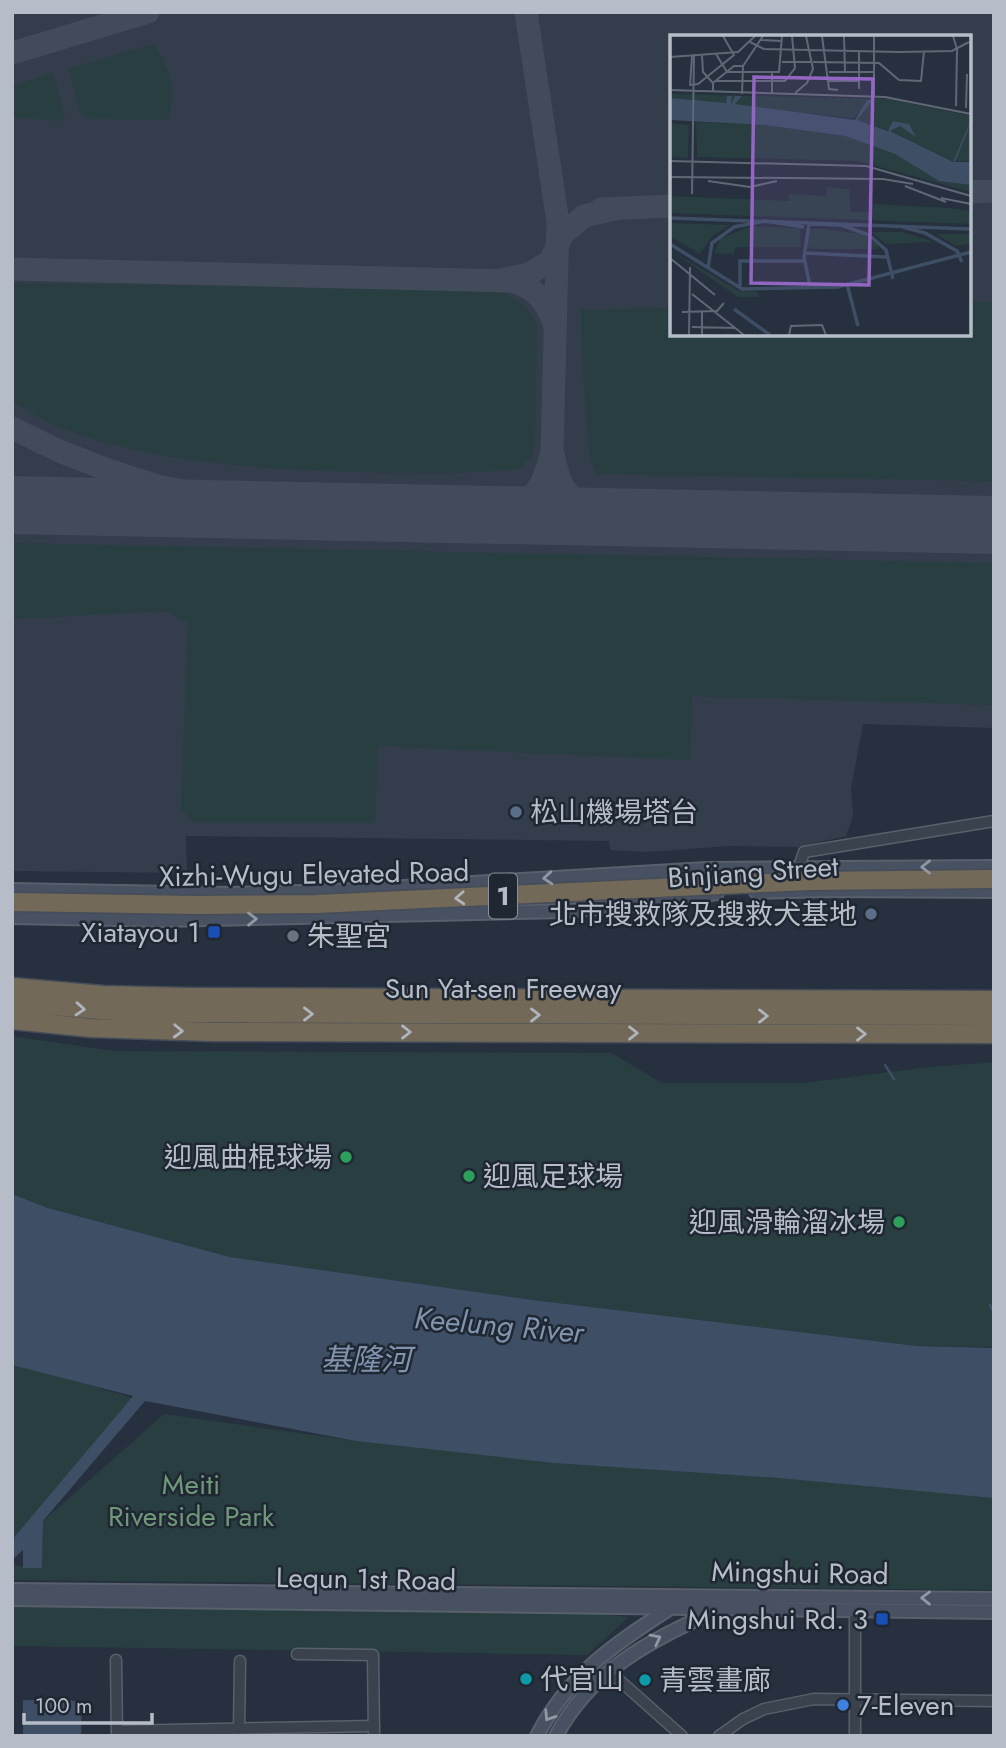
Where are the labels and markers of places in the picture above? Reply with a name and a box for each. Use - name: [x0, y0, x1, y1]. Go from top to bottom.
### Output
- place label: 松山機場塔台: [530, 792, 698, 833]
- marker: 松山機場塔台: [508, 804, 524, 820]
- place label: 北市搜救隊及搜救犬基地: [549, 894, 857, 935]
- marker: 北市搜救隊及搜救犬基地: [863, 906, 879, 922]
- place label: Xiatayou 1: [81, 912, 200, 953]
- place label: 朱聖宮: [307, 916, 391, 957]
- marker: Xiatayou 1: [206, 924, 222, 940]
- marker: 朱聖宮: [285, 928, 301, 944]
- place label: 迎風曲棍球場: [164, 1137, 332, 1178]
- marker: 迎風曲棍球場: [338, 1149, 354, 1165]
- place label: 迎風足球場: [483, 1156, 623, 1197]
- marker: 迎風足球場: [461, 1168, 477, 1184]
- place label: 迎風滑輪溜冰場: [689, 1202, 885, 1243]
- marker: 迎風滑輪溜冰場: [891, 1214, 907, 1230]
- place label: Mingshui Rd. 3: [687, 1599, 868, 1640]
- marker: Mingshui Rd. 3: [874, 1611, 890, 1627]
- place label: 代官山: [540, 1659, 624, 1700]
- place label: 青雲畫廊: [659, 1660, 771, 1701]
- marker: 代官山: [518, 1671, 534, 1687]
- marker: 青雲畫廊: [637, 1672, 653, 1688]
- place label: 7-Eleven: [857, 1685, 954, 1726]
- marker: 7-Eleven: [835, 1697, 851, 1713]

